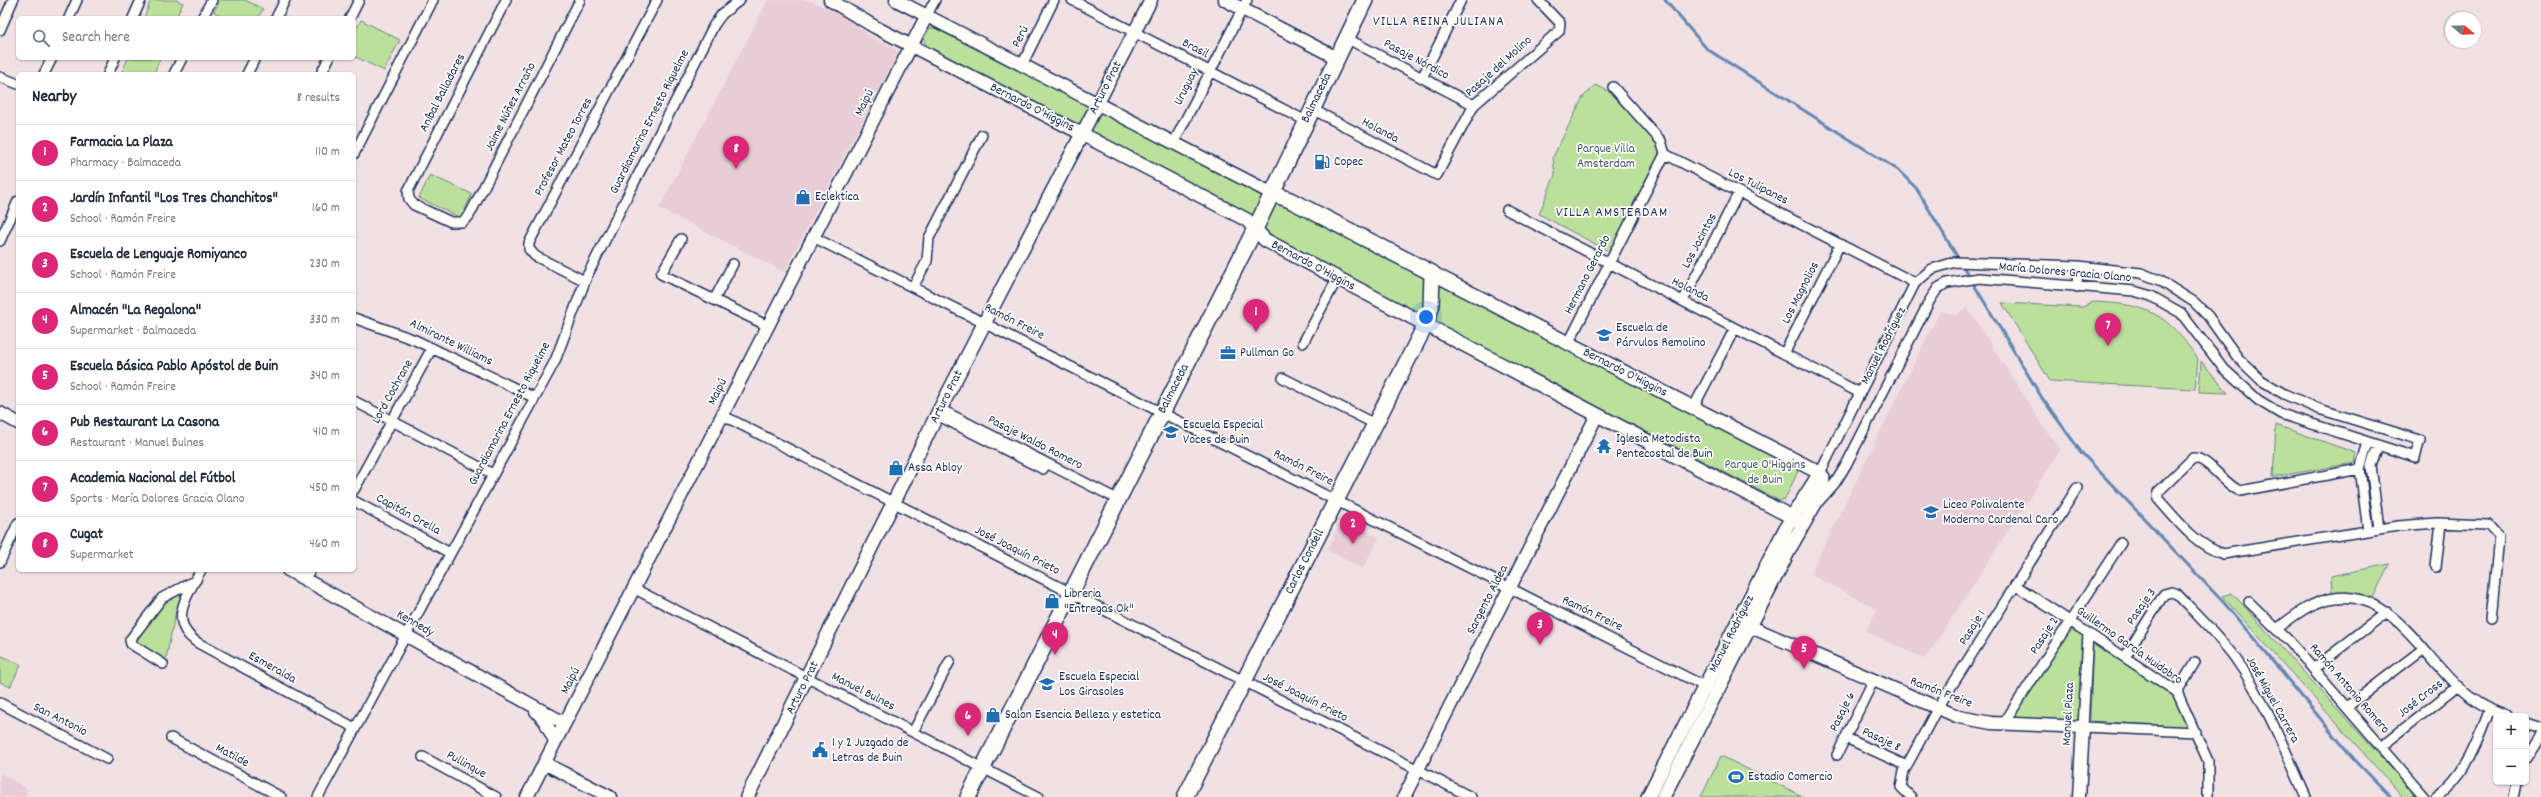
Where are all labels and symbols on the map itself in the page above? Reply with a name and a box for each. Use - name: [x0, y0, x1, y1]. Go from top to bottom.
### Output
- district label: VILLA REINA JULIANA: [1373, 12, 1505, 32]
- north arrow: [2445, 12, 2481, 48]
- street label: Perú: [1008, 23, 1034, 51]
- street label: Pasaje del Molino: [1461, 32, 1537, 102]
- street label: Brasil: [1178, 34, 1212, 64]
- street label: Pasaje Nórdico: [1380, 35, 1453, 85]
- street label: Guardiamarina Ernesto Riquelme: [605, 46, 695, 198]
- street label: Aníbal Balladares: [415, 50, 471, 136]
- street label: Arturo Prat: [1084, 58, 1128, 118]
- street label: Jaime Núñez Arraño: [480, 59, 542, 155]
- street label: Uruguay: [1170, 65, 1205, 109]
- street label: Balmaceda: [1297, 69, 1338, 126]
- street label: Bernardo O'Higgins: [986, 78, 1078, 138]
- street label: Maipú: [850, 86, 880, 120]
- street label: Profesor Mateo Torres: [530, 94, 598, 200]
- street label: Holanda: [1358, 113, 1403, 149]
- pin: 8: [723, 136, 749, 169]
- park label: Parque Villa Amsterdam: [1577, 140, 1636, 174]
- fuel station icon: Copec: [1313, 153, 1331, 171]
- place label: Copec: [1334, 153, 1363, 172]
- street label: Los Tulipanes: [1725, 164, 1791, 210]
- shop icon: Eclektica: [794, 188, 812, 206]
- place label: Eclektica: [815, 188, 860, 207]
- district label: VILLA AMSTERDAM: [1556, 203, 1668, 223]
- street label: Los Jacintos: [1678, 210, 1722, 272]
- street label: Hermano Gerardo: [1560, 232, 1616, 318]
- street label: Bernardo O'Higgins: [1268, 236, 1358, 296]
- street label: María Dolores Gracia Olano: [1998, 258, 2132, 288]
- street label: Los Magnolios: [1777, 259, 1825, 327]
- street label: Holanda: [1668, 272, 1713, 308]
- street label: Ramón Freire: [981, 299, 1048, 345]
- pin: 1: [1243, 299, 1269, 332]
- street label: Manuel Rodríguez: [1856, 304, 1912, 388]
- your location: [1416, 307, 1436, 327]
- pin: 7: [2095, 313, 2121, 346]
- street label: Almirante Williams: [406, 315, 496, 371]
- place label: Escuela de Párvulos Remolino: [1616, 319, 1706, 353]
- school or university icon: Escuela de Párvulos Remolino: [1595, 326, 1613, 344]
- street label: Guardiamarina Ernesto Riquelme: [464, 339, 556, 489]
- street label: Bernardo O'Higgins: [1579, 343, 1671, 403]
- office icon: Pullman Go: [1219, 344, 1237, 362]
- place label: Pullman Go: [1240, 344, 1294, 363]
- street label: Lord Cochrane: [367, 356, 419, 428]
- street label: Balmaceda: [1153, 360, 1195, 417]
- street label: Arturo Prat: [925, 367, 969, 427]
- street label: Maipú: [703, 375, 733, 409]
- street label: Pasaje Waldo Romero: [984, 411, 1086, 475]
- place label: Escuela Especial Voces de Buin: [1183, 416, 1263, 450]
- school or university icon: Escuela Especial Voces de Buin: [1162, 423, 1180, 441]
- place label: Iglesia Metodista Pentecostal de Buin: [1616, 430, 1713, 464]
- temple icon: Iglesia Metodista Pentecostal de Buin: [1595, 437, 1613, 455]
- street label: Ramón Freire: [1270, 445, 1337, 491]
- park label: Parque O'Higgins de Buin: [1724, 456, 1806, 490]
- shop icon: Assa Abloy: [887, 459, 905, 477]
- place label: Assa Abloy: [908, 459, 963, 478]
- street label: Capitán Orella: [372, 489, 445, 541]
- place label: Liceo Polivalente Moderno Cardenal Caro: [1943, 496, 2058, 530]
- school or university icon: Liceo Polivalente Moderno Cardenal Caro: [1922, 503, 1940, 521]
- pin: 2: [1340, 511, 1366, 544]
- street label: José Joaquín Prieto: [971, 521, 1063, 581]
- street label: Carlos Condell: [1280, 526, 1330, 598]
- street label: Sargento Aldea: [1462, 561, 1514, 638]
- place label: Libreria "Entregas Ok": [1064, 585, 1134, 619]
- street label: Pasaje 3: [2122, 585, 2162, 629]
- street label: Ramón Freire: [1558, 591, 1626, 637]
- shop icon: Libreria "Entregas Ok": [1043, 592, 1061, 610]
- street label: Manuel Rodríguez: [1704, 592, 1760, 676]
- street label: Guillermo García Huidobro: [2072, 602, 2186, 690]
- street label: Kennedy: [393, 606, 438, 643]
- street label: Pasaje 1: [1955, 607, 1991, 649]
- pin: 3: [1527, 612, 1553, 645]
- street label: Pasaje 2: [2026, 613, 2064, 659]
- pin: 4: [1042, 622, 1068, 655]
- pin: 5: [1791, 636, 1817, 669]
- street label: Ramón Antonio Romero: [2304, 640, 2394, 739]
- street label: Esmeralda: [245, 647, 300, 689]
- street label: José Miguel Carrera: [2240, 653, 2304, 748]
- street label: Arturo Prat: [781, 658, 825, 718]
- street label: Maipú: [556, 664, 586, 698]
- street label: Manuel Bulnes: [828, 668, 898, 716]
- place label: Escuela Especial Los Girasoles: [1059, 668, 1139, 702]
- street label: José Joaquín Prieto: [1259, 668, 1351, 728]
- street label: Ramón Freire: [1907, 672, 1975, 714]
- school or university icon: Escuela Especial Los Girasoles: [1038, 675, 1056, 693]
- street label: José Cross: [2394, 675, 2448, 723]
- street label: Manuel Plaza: [2058, 681, 2080, 746]
- street label: Pasaje 6: [1825, 689, 1861, 735]
- street label: San Antonio: [30, 698, 91, 742]
- pin: 6: [955, 703, 981, 736]
- shop icon: Salon Esencia Belleza y estetica: [984, 706, 1002, 724]
- place label: Salon Esencia Belleza y estetica: [1005, 706, 1162, 725]
- street label: Pasaje 8: [1858, 723, 1904, 757]
- place label: 1 y 2 Juzgado de Letras de Buin: [832, 734, 909, 768]
- street label: Matilde: [212, 739, 253, 773]
- public building icon: 1 y 2 Juzgado de Letras de Buin: [811, 741, 829, 759]
- street label: Pullinque: [443, 746, 490, 784]
- sports icon: Estadio Comercio: [1727, 768, 1745, 786]
- place label: Estadio Comercio: [1748, 768, 1833, 787]

